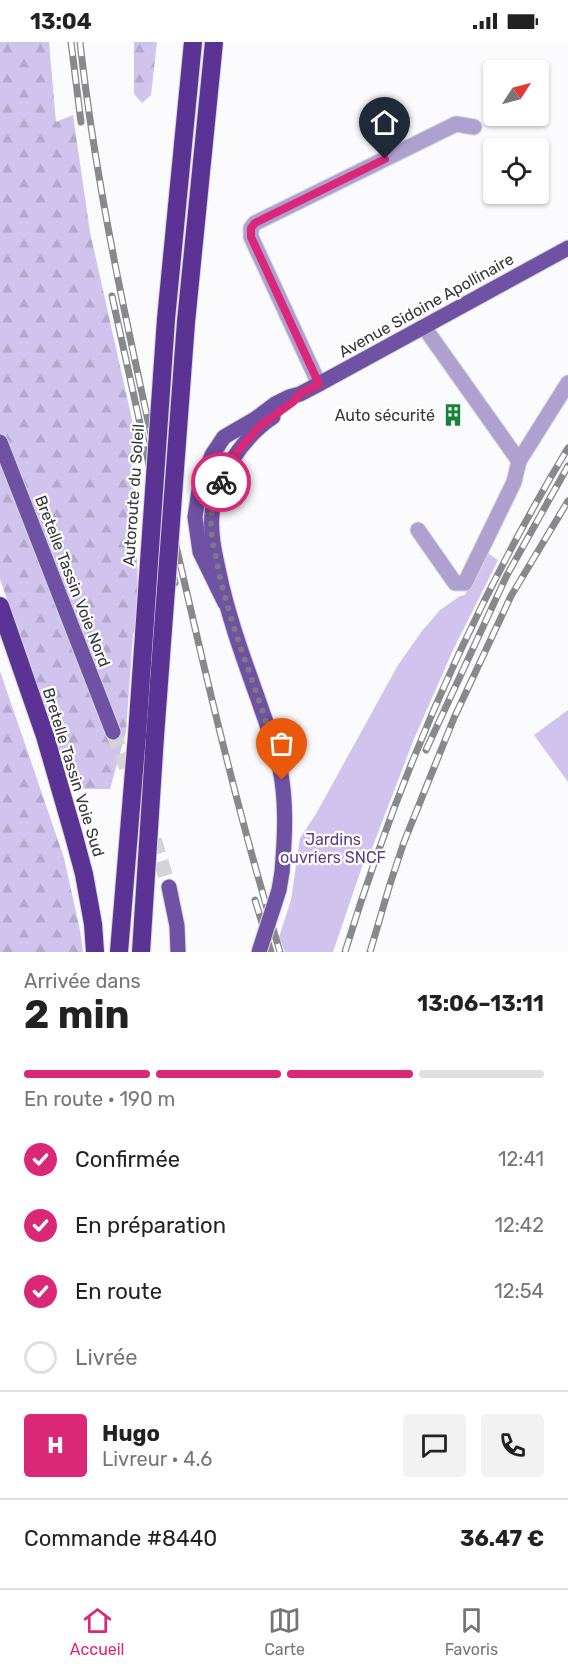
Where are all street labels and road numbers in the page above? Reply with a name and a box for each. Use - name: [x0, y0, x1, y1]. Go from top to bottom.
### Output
- street label: Avenue Sidoine Apollinaire: [336, 249, 517, 361]
- street label: Autoroute du Soleil: [119, 423, 148, 567]
- street label: Bretelle Tassin Voie Nord: [31, 493, 114, 670]
- street label: Bretelle Tassin Voie Sud: [39, 685, 108, 859]

